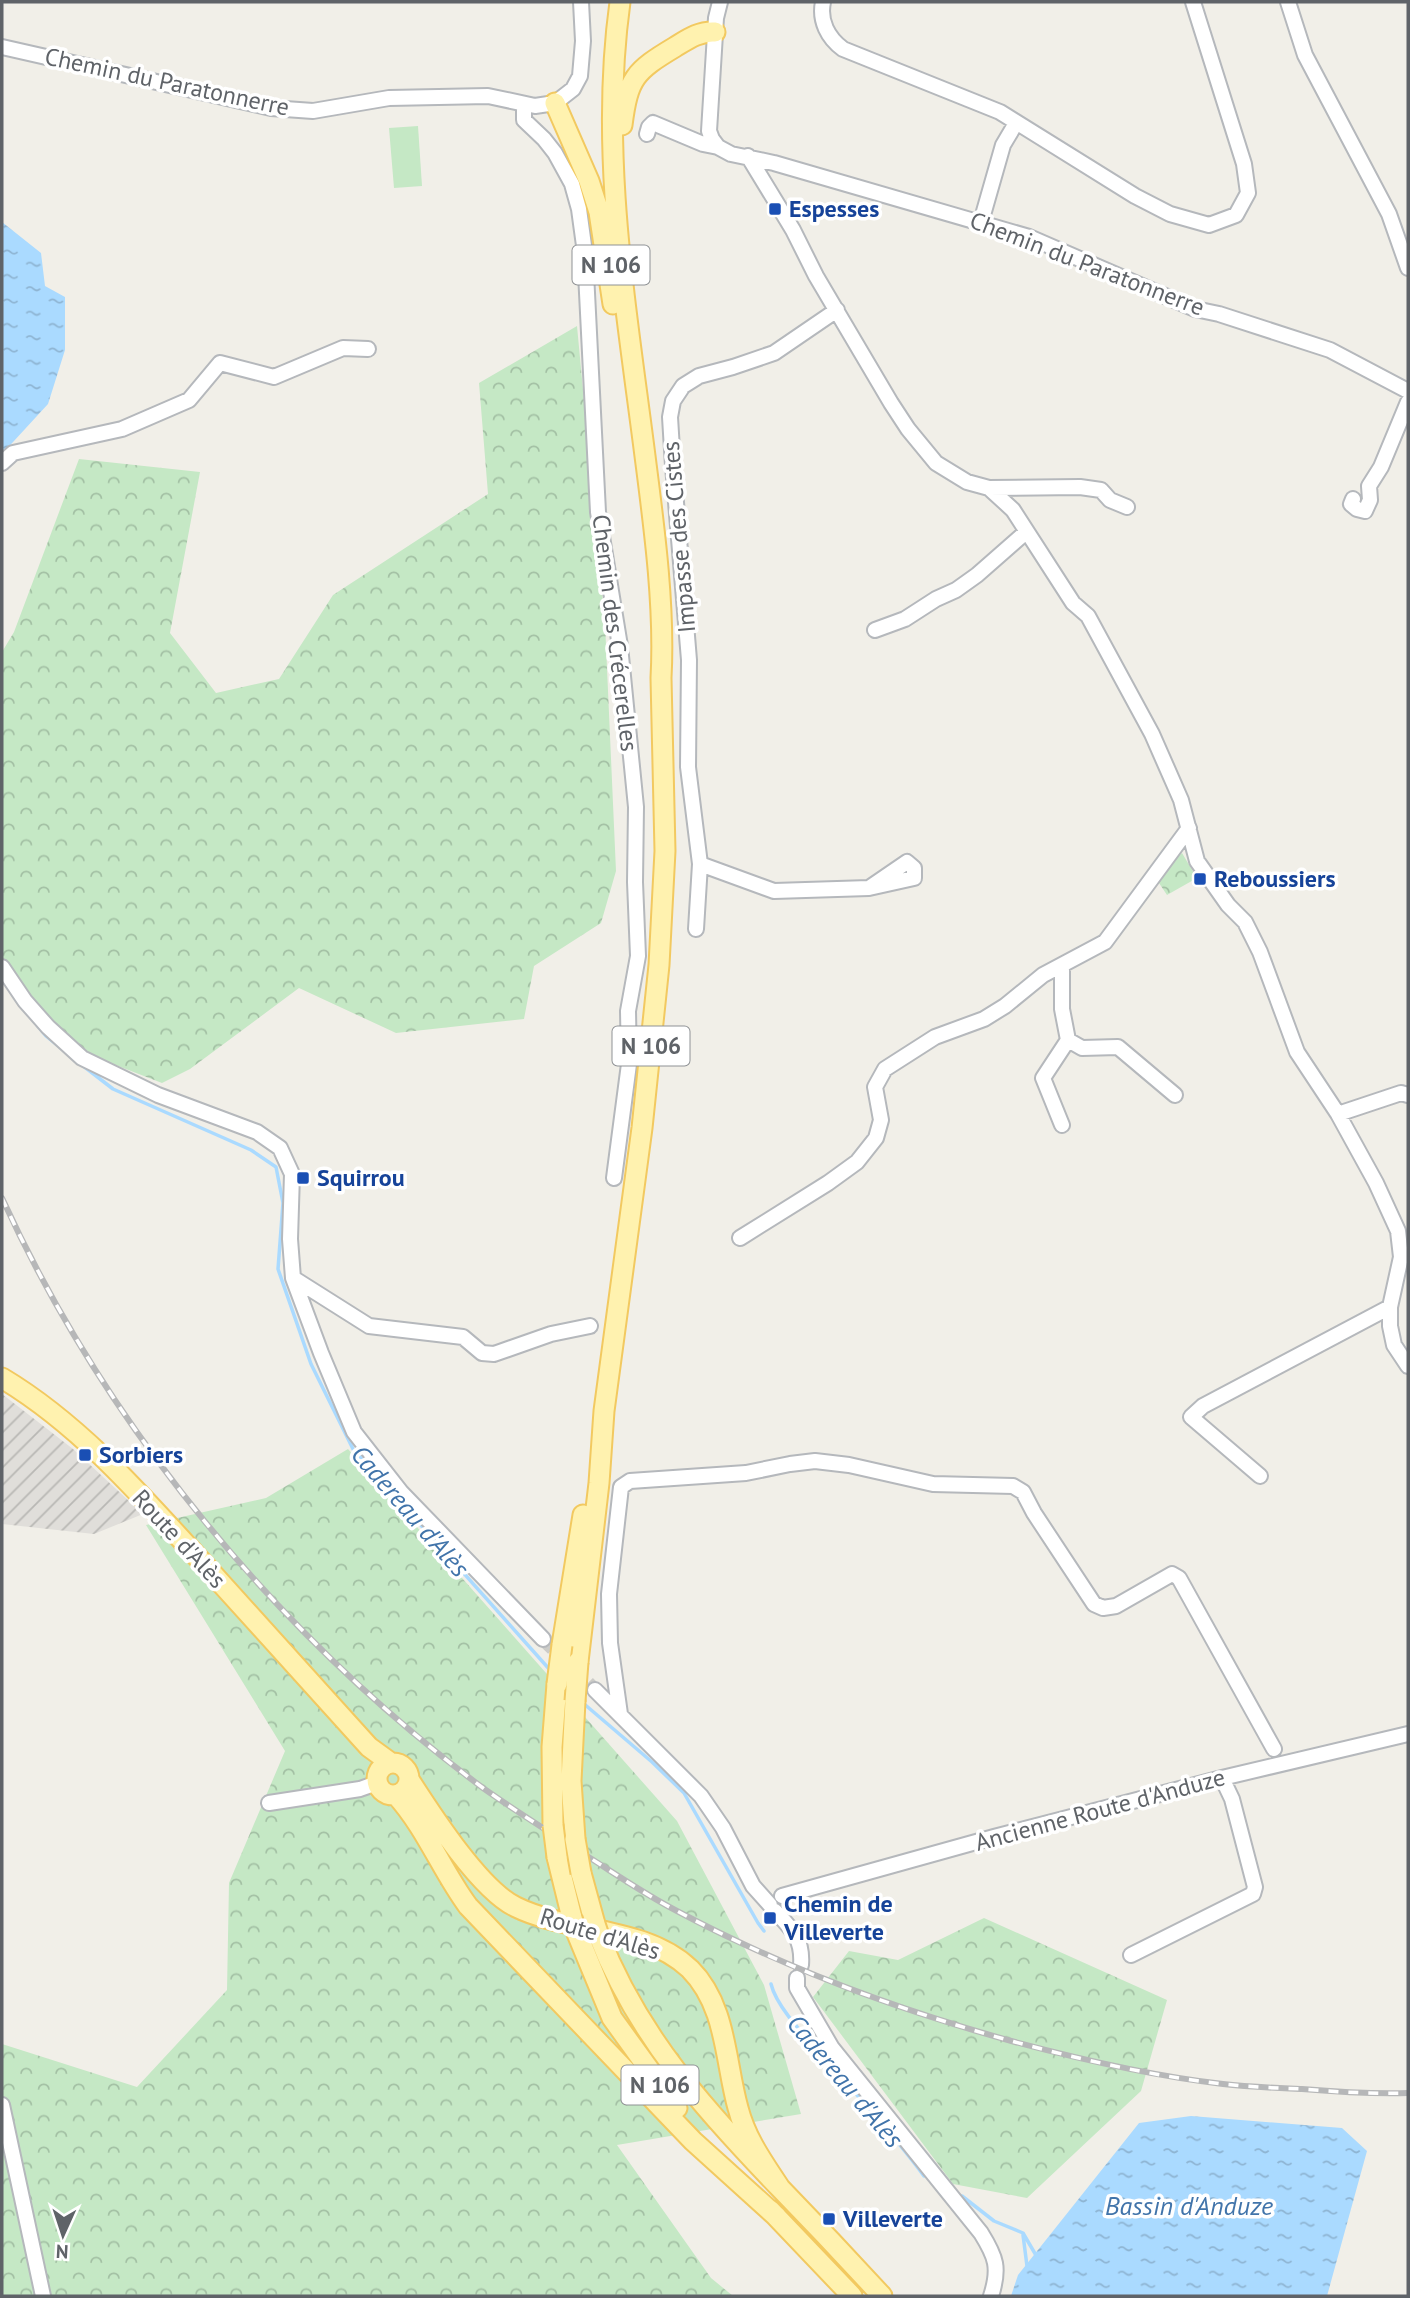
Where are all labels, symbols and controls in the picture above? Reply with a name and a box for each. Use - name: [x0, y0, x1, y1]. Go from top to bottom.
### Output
- street label: Chemin du Paratonnerre: [42, 40, 292, 123]
- place label: Espesses: [789, 193, 879, 224]
- marker: Espesses: [767, 201, 783, 217]
- street label: Chemin du Paratonnerre: [965, 204, 1209, 323]
- road number: N 106: [572, 246, 650, 284]
- street label: Impasse des Cistes: [655, 440, 702, 634]
- street label: Chemin des Crécerelles: [586, 513, 645, 753]
- place label: Reboussiers: [1214, 863, 1336, 894]
- marker: Reboussiers: [1192, 871, 1208, 887]
- road number: N 106: [612, 1026, 690, 1065]
- place label: Squirrou: [317, 1162, 405, 1193]
- marker: Squirrou: [295, 1170, 311, 1186]
- water label: Cadereau d'Alès: [344, 1438, 477, 1584]
- place label: Sorbiers: [99, 1439, 183, 1470]
- marker: Sorbiers: [77, 1447, 93, 1463]
- street label: Route d'Alès: [126, 1483, 233, 1595]
- street label: Ancienne Route d'Anduze: [971, 1761, 1228, 1858]
- place label: Chemin de Villeverte: [783, 1888, 893, 1947]
- street label: Route d'Alès: [536, 1901, 664, 1966]
- marker: Chemin de Villeverte: [762, 1910, 778, 1926]
- water label: Cadereau d'Alès: [780, 2007, 911, 2155]
- road number: N 106: [622, 2066, 698, 2104]
- water label: Bassin d'Anduze: [1105, 2189, 1273, 2222]
- north arrow: [28, 2200, 98, 2270]
- place label: Villeverte: [842, 2203, 943, 2234]
- marker: Villeverte: [821, 2211, 837, 2227]
- text: N: [55, 2240, 69, 2264]

